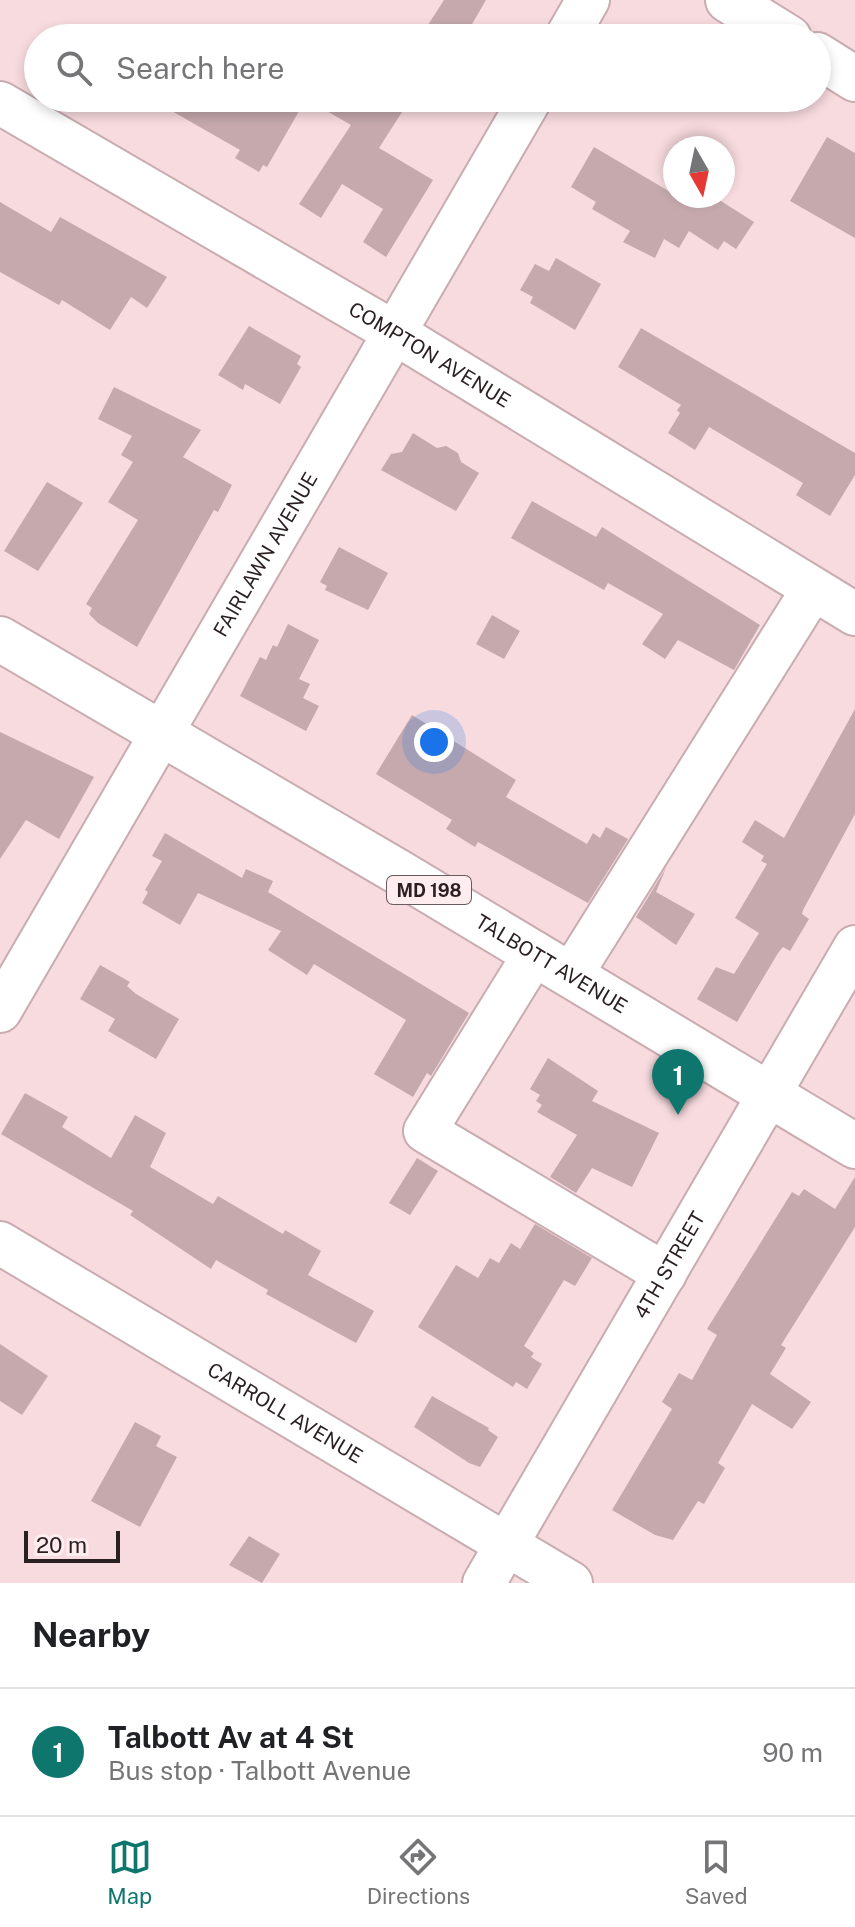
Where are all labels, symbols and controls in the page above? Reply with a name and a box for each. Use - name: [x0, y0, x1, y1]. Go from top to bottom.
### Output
- search box: [24, 24, 831, 112]
- icon: search: [52, 46, 96, 90]
- text: Search here: [116, 50, 284, 86]
- north arrow: [663, 136, 735, 208]
- street label: COMPTON AVENUE: [345, 297, 515, 413]
- street label: FAIRLAWN AVENUE: [208, 468, 323, 641]
- your location: [414, 722, 454, 762]
- road number: MD 198: [387, 876, 471, 904]
- street label: TALBOTT AVENUE: [471, 909, 632, 1019]
- pin: 1: [652, 1049, 704, 1115]
- street label: 4TH STREET: [629, 1207, 710, 1323]
- street label: CARROLL AVENUE: [203, 1357, 367, 1468]
- scale bar: [24, 1527, 120, 1563]
- text: 20 m: [36, 1532, 87, 1558]
- text: Nearby: [32, 1615, 150, 1655]
- text: Talbott Av at 4 St: [108, 1719, 354, 1755]
- text: 1: [52, 1737, 64, 1768]
- text: 90 m: [762, 1737, 823, 1768]
- text: Bus stop · Talbott Avenue: [108, 1755, 411, 1786]
- tab: Map: [107, 1835, 152, 1909]
- tab: Directions: [367, 1835, 470, 1909]
- tab: Saved: [685, 1835, 748, 1909]

